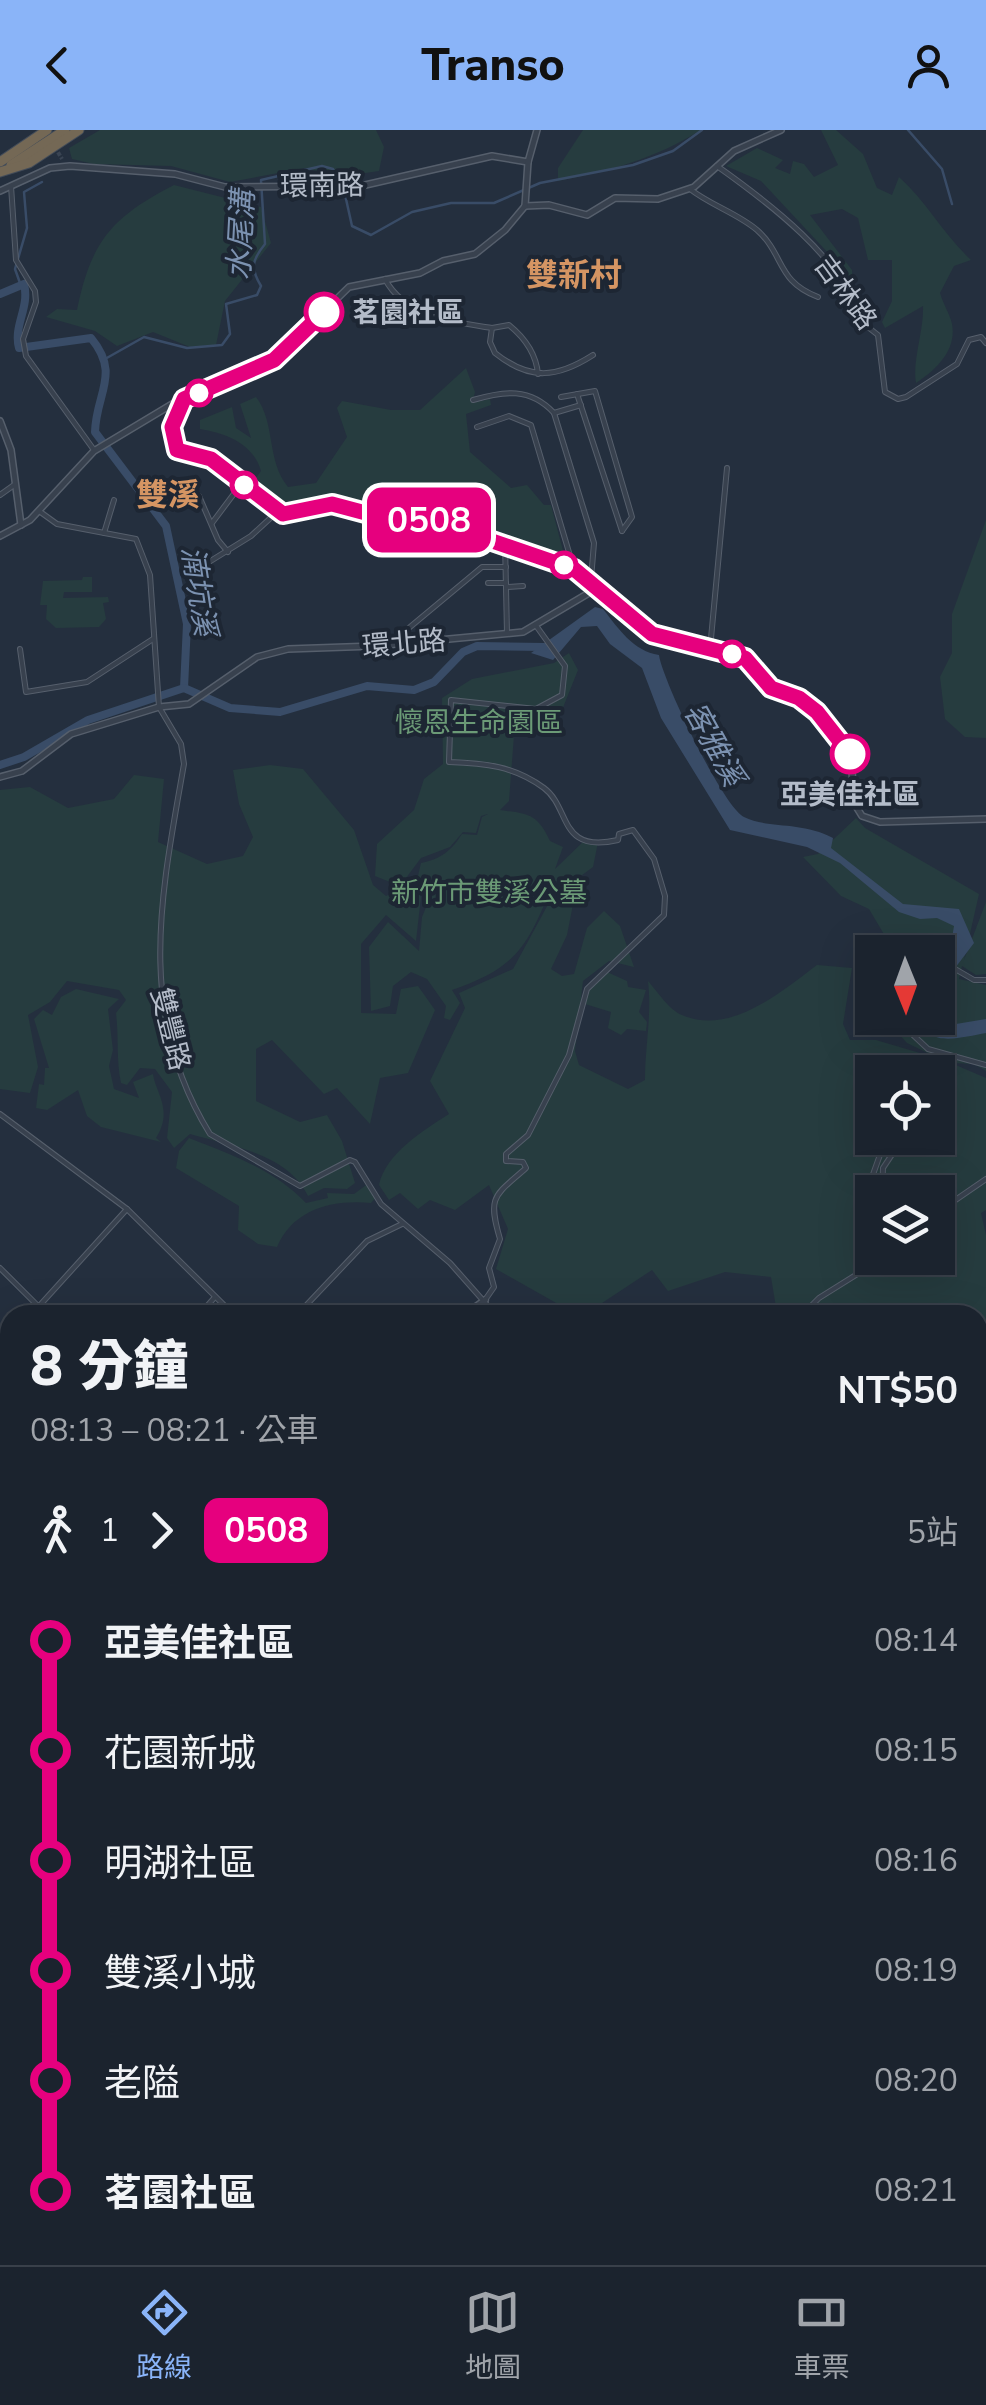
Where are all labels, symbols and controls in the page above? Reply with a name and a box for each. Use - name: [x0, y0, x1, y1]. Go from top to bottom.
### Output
- text: Transo: [421, 35, 565, 96]
- icon: back: [30, 38, 85, 93]
- icon: person: [901, 38, 956, 93]
- street label: 環南路: [280, 166, 364, 206]
- water label: 水尾溝: [219, 185, 265, 281]
- street label: 吉林路: [805, 247, 885, 338]
- district label: 雙新村: [526, 254, 622, 297]
- marker: 茗園社區: [305, 293, 343, 331]
- place label: 茗園社區: [352, 294, 464, 332]
- unlabelled marker: [186, 380, 212, 406]
- unlabelled marker: [231, 472, 257, 498]
- district label: 雙溪: [136, 474, 200, 517]
- line badge: 0508: [359, 488, 499, 552]
- text: 0508: [387, 497, 471, 544]
- water label: 湳坑溪: [171, 543, 226, 643]
- unlabelled marker: [551, 552, 577, 578]
- street label: 環北路: [361, 621, 448, 667]
- unlabelled marker: [719, 641, 745, 667]
- water label: 客雅溪: [674, 695, 755, 797]
- park label: 懷恩生命園區: [395, 704, 563, 742]
- marker: 亞美佳社區: [831, 735, 869, 773]
- place label: 亞美佳社區: [780, 776, 920, 814]
- park label: 新竹市雙溪公墓: [391, 874, 587, 912]
- north arrow: [855, 935, 955, 1035]
- map controls: [855, 935, 955, 1275]
- street label: 雙豐路: [141, 984, 199, 1075]
- button: locate: [855, 1055, 955, 1155]
- button: layers: [855, 1175, 955, 1275]
- text: 8 分鐘: [30, 1329, 188, 1404]
- text: NT$50: [838, 1365, 958, 1416]
- text: 08:13 – 08:21 · 公車: [30, 1409, 318, 1452]
- icon: walk: [30, 1503, 85, 1558]
- icon: forward: [134, 1503, 189, 1558]
- text: 0508: [224, 1507, 308, 1554]
- text: 1: [100, 1509, 119, 1552]
- text: 5站: [907, 1511, 958, 1554]
- text: 亞美佳社區: [104, 1618, 294, 1669]
- text: 08:14: [874, 1619, 958, 1662]
- text: 花園新城: [104, 1728, 256, 1779]
- text: 08:15: [874, 1729, 958, 1772]
- text: 明湖社區: [104, 1838, 256, 1889]
- text: 08:16: [874, 1839, 958, 1882]
- text: 雙溪小城: [104, 1948, 256, 1999]
- text: 08:19: [874, 1949, 958, 1992]
- text: 老隘: [104, 2058, 180, 2109]
- text: 08:20: [874, 2059, 958, 2102]
- text: 茗園社區: [104, 2168, 256, 2219]
- text: 08:21: [874, 2169, 958, 2212]
- tab: 路線: [136, 2285, 192, 2387]
- tab: 地圖: [465, 2285, 521, 2387]
- tab: 車票: [794, 2285, 850, 2387]

